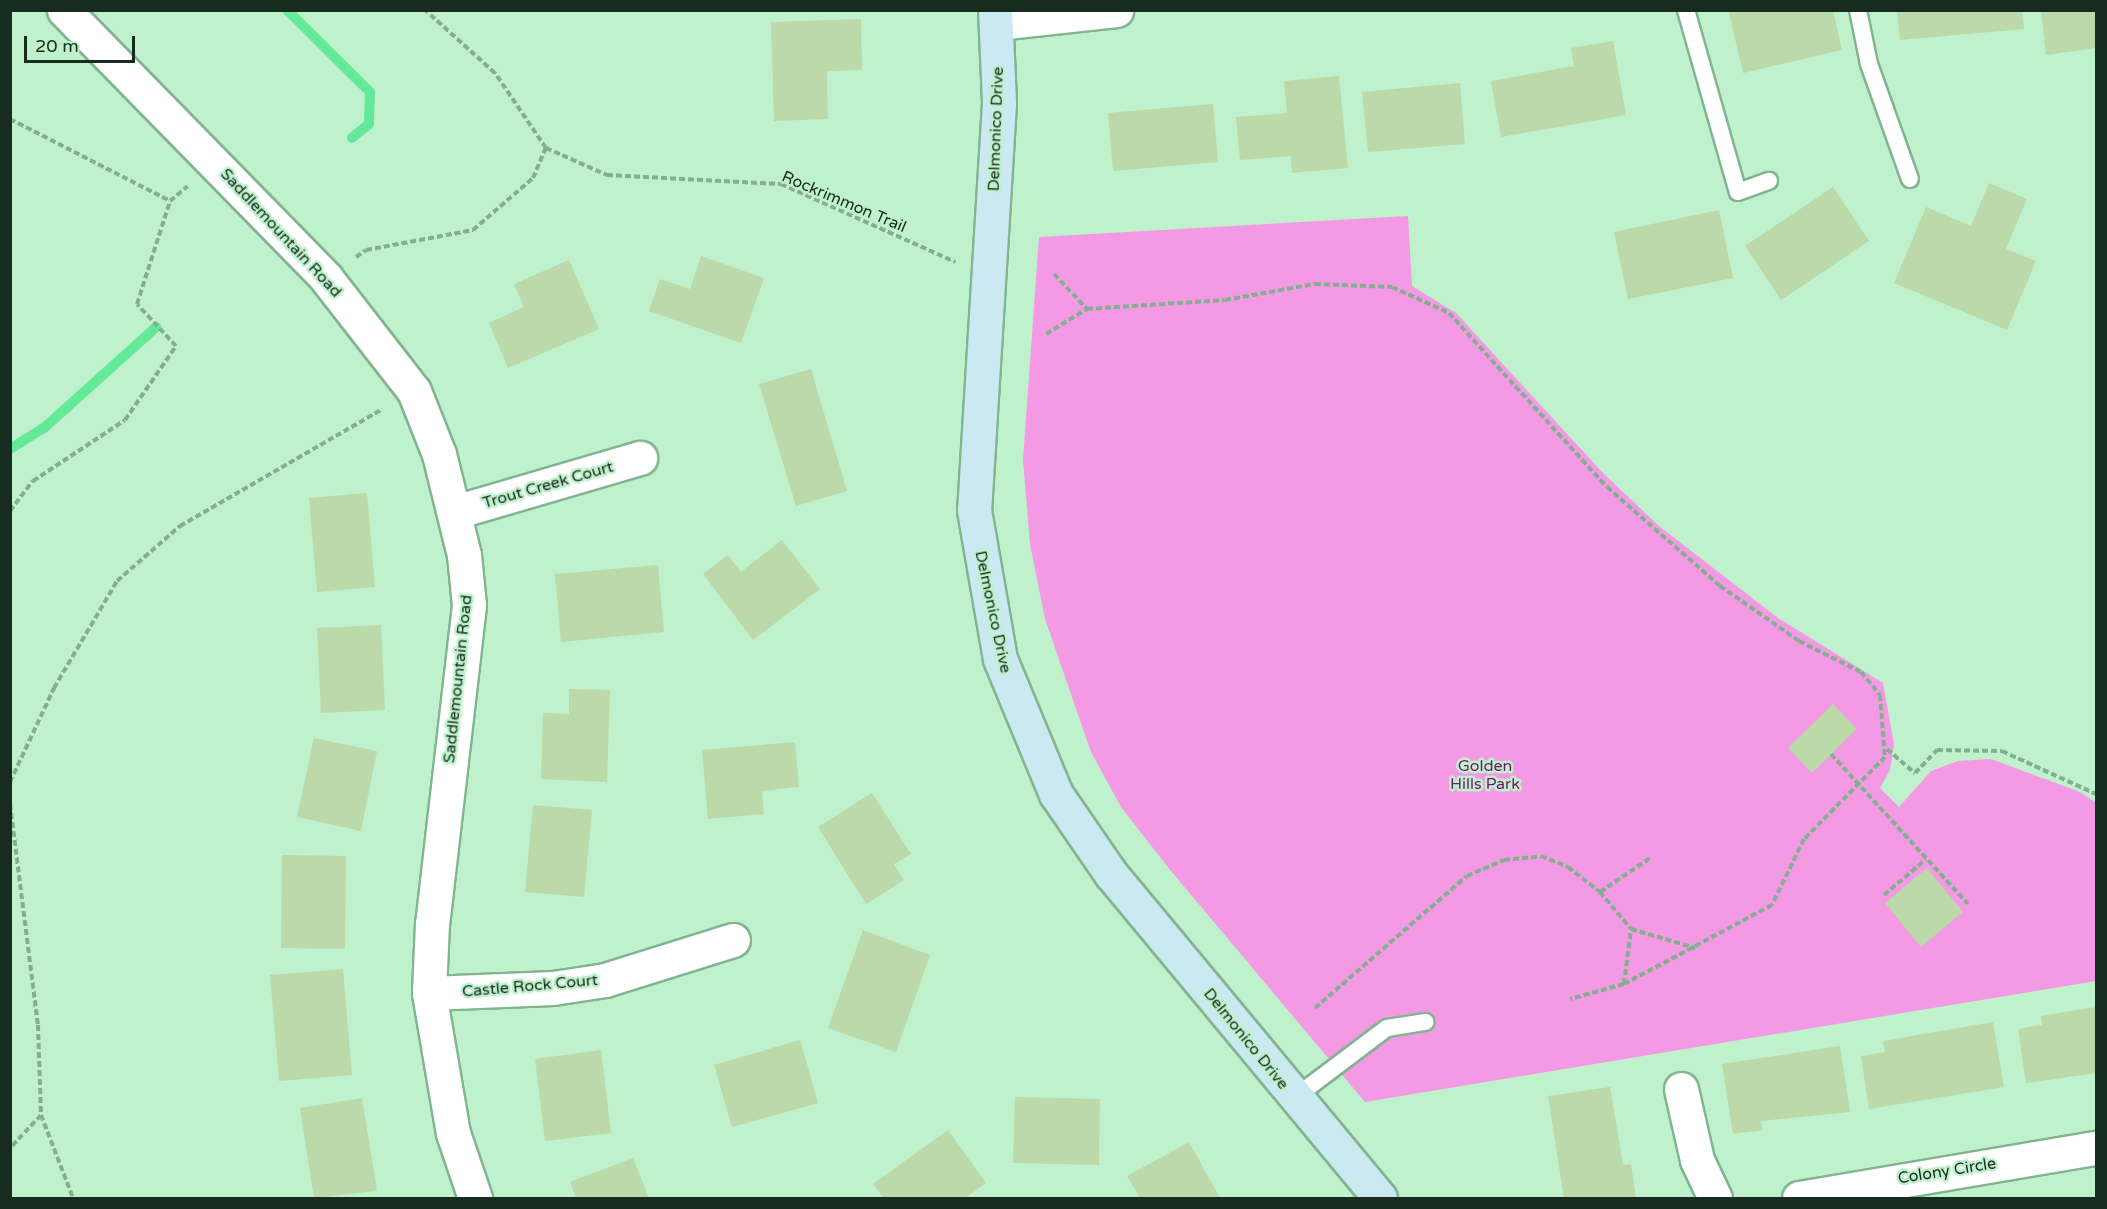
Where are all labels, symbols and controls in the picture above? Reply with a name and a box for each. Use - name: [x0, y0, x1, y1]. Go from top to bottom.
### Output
- scale bar: [27, 24, 138, 62]
- text: 20 m: [35, 35, 79, 57]
- street label: Delmonico Drive: [984, 66, 1008, 192]
- street label: Saddlemountain Road: [216, 165, 346, 301]
- street label: Rockrimmon Trail: [779, 167, 909, 237]
- street label: Trout Creek Court: [481, 457, 615, 513]
- street label: Delmonico Drive: [971, 549, 1015, 675]
- street label: Saddlemountain Road: [440, 594, 476, 764]
- park label: Golden Hills Park: [1450, 756, 1520, 794]
- street label: Castle Rock Court: [461, 971, 599, 1001]
- street label: Delmonico Drive: [1199, 985, 1293, 1093]
- street label: Colony Circle: [1897, 1154, 1997, 1188]

